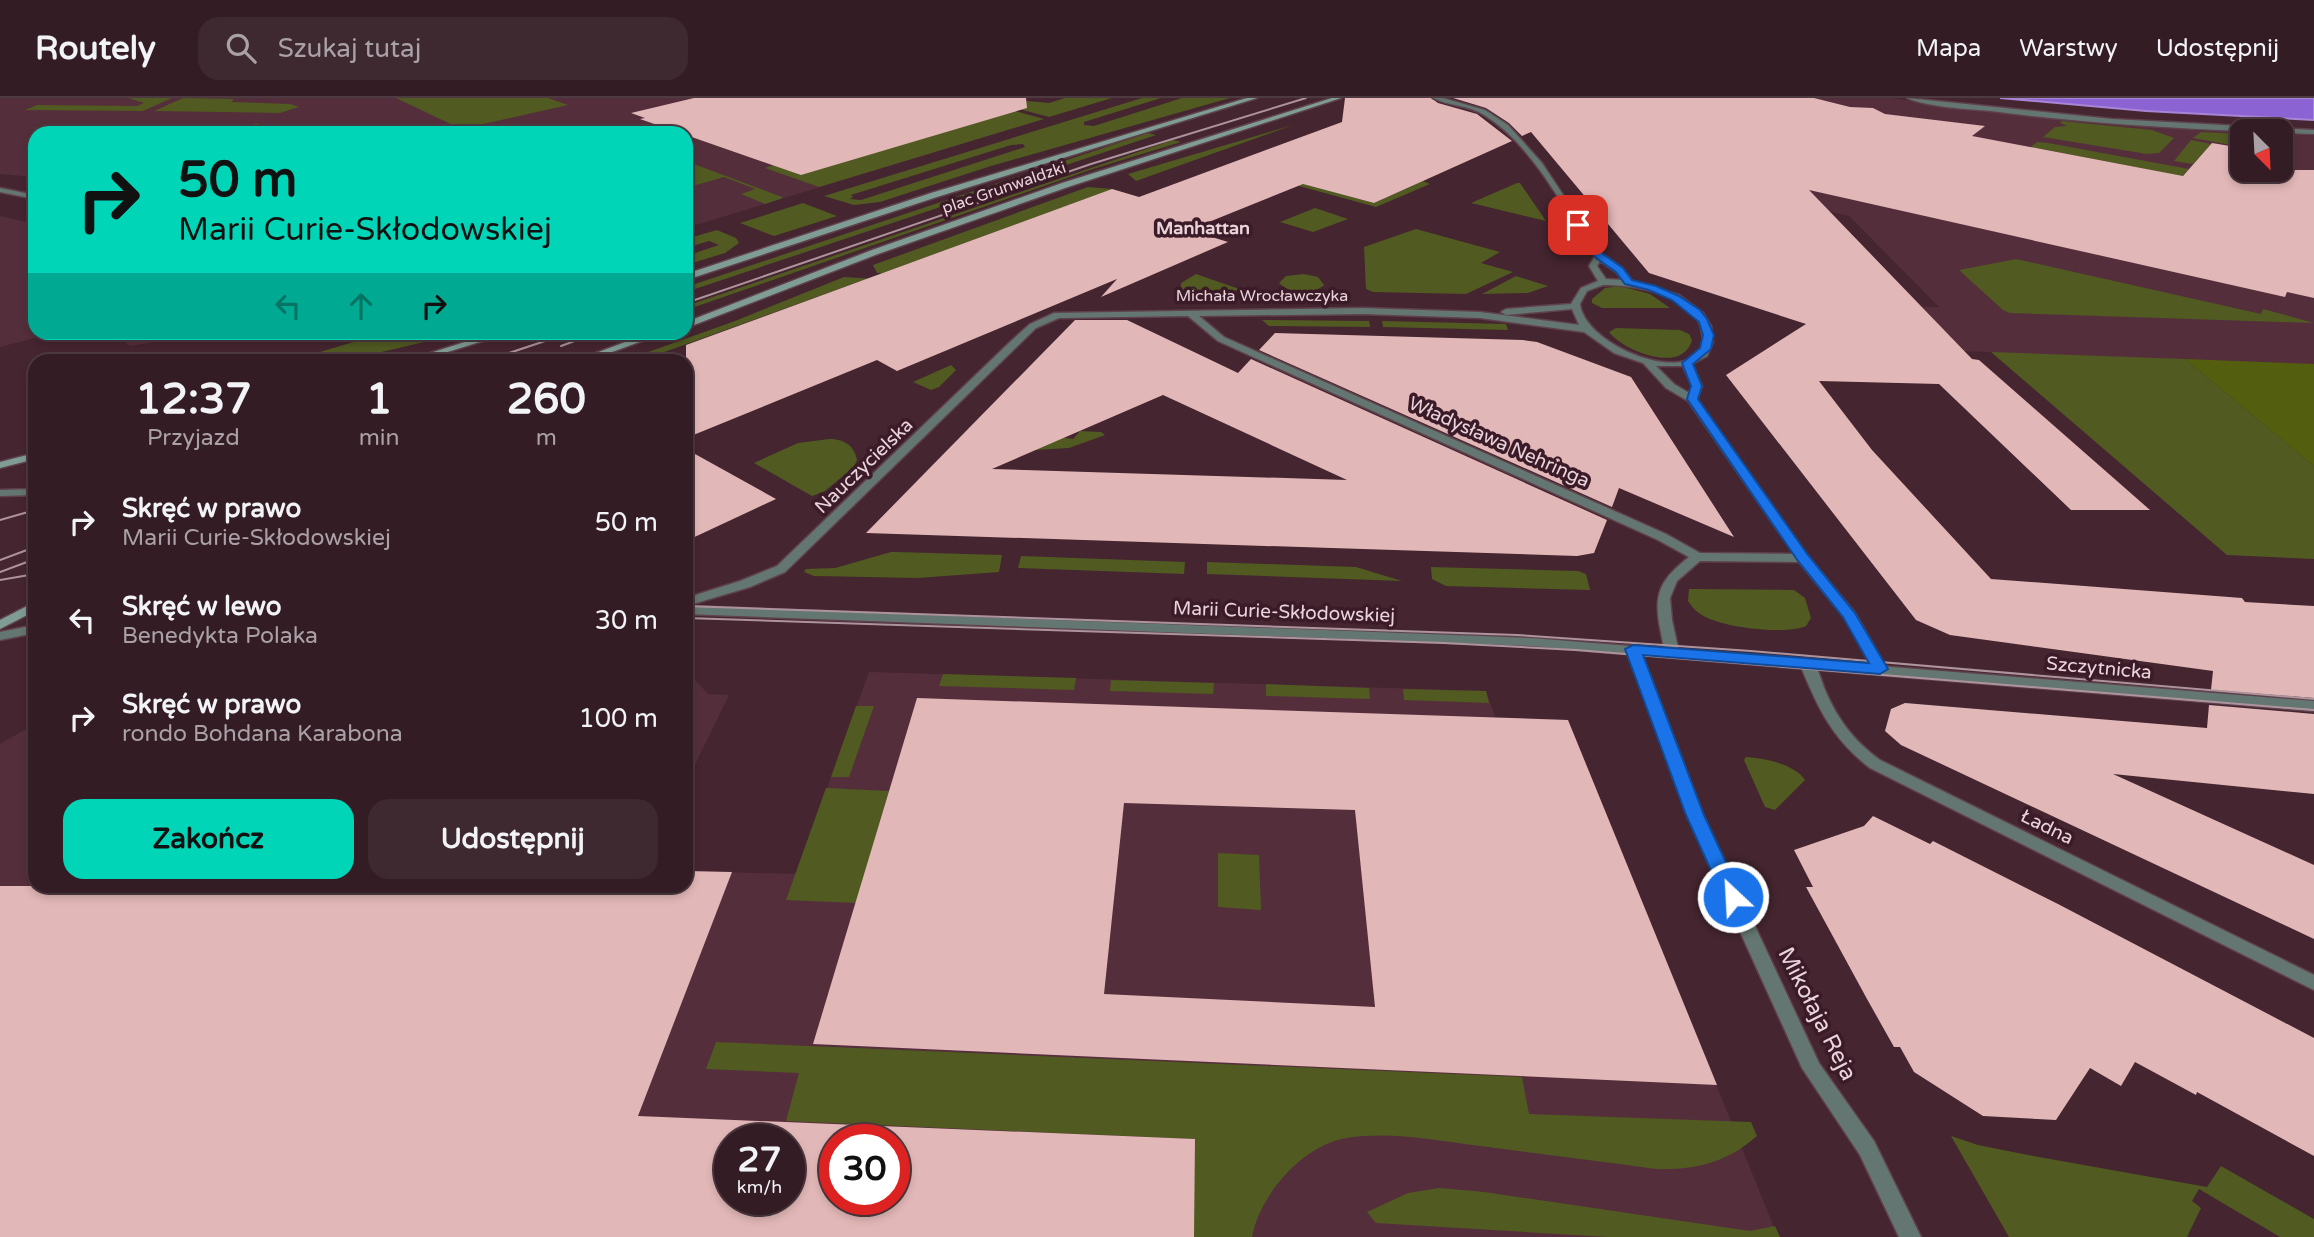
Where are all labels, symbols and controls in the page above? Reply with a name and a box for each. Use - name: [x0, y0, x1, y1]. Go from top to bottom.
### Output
- search box: [198, 17, 688, 80]
- text: Routely: [35, 29, 156, 68]
- icon: search: [222, 29, 260, 67]
- text: Szukaj tutaj: [278, 33, 421, 64]
- text: Mapa: [1916, 34, 1981, 63]
- text: Warstwy: [2019, 34, 2118, 63]
- text: Udostępnij: [2156, 34, 2279, 63]
- north arrow: [2230, 119, 2292, 182]
- map controls: [2230, 119, 2293, 182]
- text: 50 m: [178, 151, 297, 210]
- icon: right: [63, 154, 154, 245]
- street label: plac Grunwaldzki: [939, 157, 1069, 219]
- pin: [1548, 195, 1608, 255]
- icon: arrive: [1559, 206, 1597, 244]
- text: Marii Curie-Skłodowskiej: [178, 211, 552, 249]
- district label: Manhattan: [1156, 217, 1250, 239]
- street label: Michała Wrocławczyka: [1176, 286, 1348, 306]
- icon: left: [269, 287, 307, 325]
- icon: ahead: [342, 287, 380, 325]
- icon: right: [415, 287, 453, 325]
- text: 12:37: [135, 374, 252, 425]
- text: 1: [366, 374, 392, 425]
- text: 260: [507, 374, 586, 425]
- street label: Władysława Nehringa: [1405, 392, 1593, 492]
- street label: Nauczycielska: [811, 414, 917, 518]
- text: Przyjazd: [147, 424, 240, 452]
- text: min: [359, 424, 400, 452]
- text: m: [536, 424, 557, 452]
- text: Skręć w prawo: [122, 493, 301, 524]
- icon: right: [63, 503, 101, 541]
- text: 50 m: [595, 507, 658, 538]
- text: Marii Curie-Skłodowskiej: [122, 524, 391, 552]
- text: Skręć w lewo: [122, 591, 282, 622]
- street label: Marii Curie-Skłodowskiej: [1173, 597, 1395, 627]
- icon: left: [63, 601, 101, 639]
- text: 30 m: [595, 605, 658, 636]
- text: Benedykta Polaka: [122, 622, 318, 650]
- street label: Szczytnicka: [2045, 652, 2153, 684]
- text: Skręć w prawo: [122, 689, 301, 720]
- icon: right: [63, 699, 101, 737]
- text: 100 m: [578, 703, 658, 734]
- text: rondo Bohdana Karabona: [122, 720, 403, 748]
- button: Zakończ: [63, 799, 354, 879]
- button: Udostępnij: [368, 799, 658, 879]
- street label: Ładna: [2017, 805, 2077, 849]
- position arrow: [1696, 860, 1770, 934]
- street label: Mikołaja Reja: [1771, 943, 1863, 1085]
- speed limit sign: 30: [819, 1124, 910, 1215]
- text: 27: [738, 1139, 781, 1181]
- text: km/h: [737, 1176, 782, 1198]

